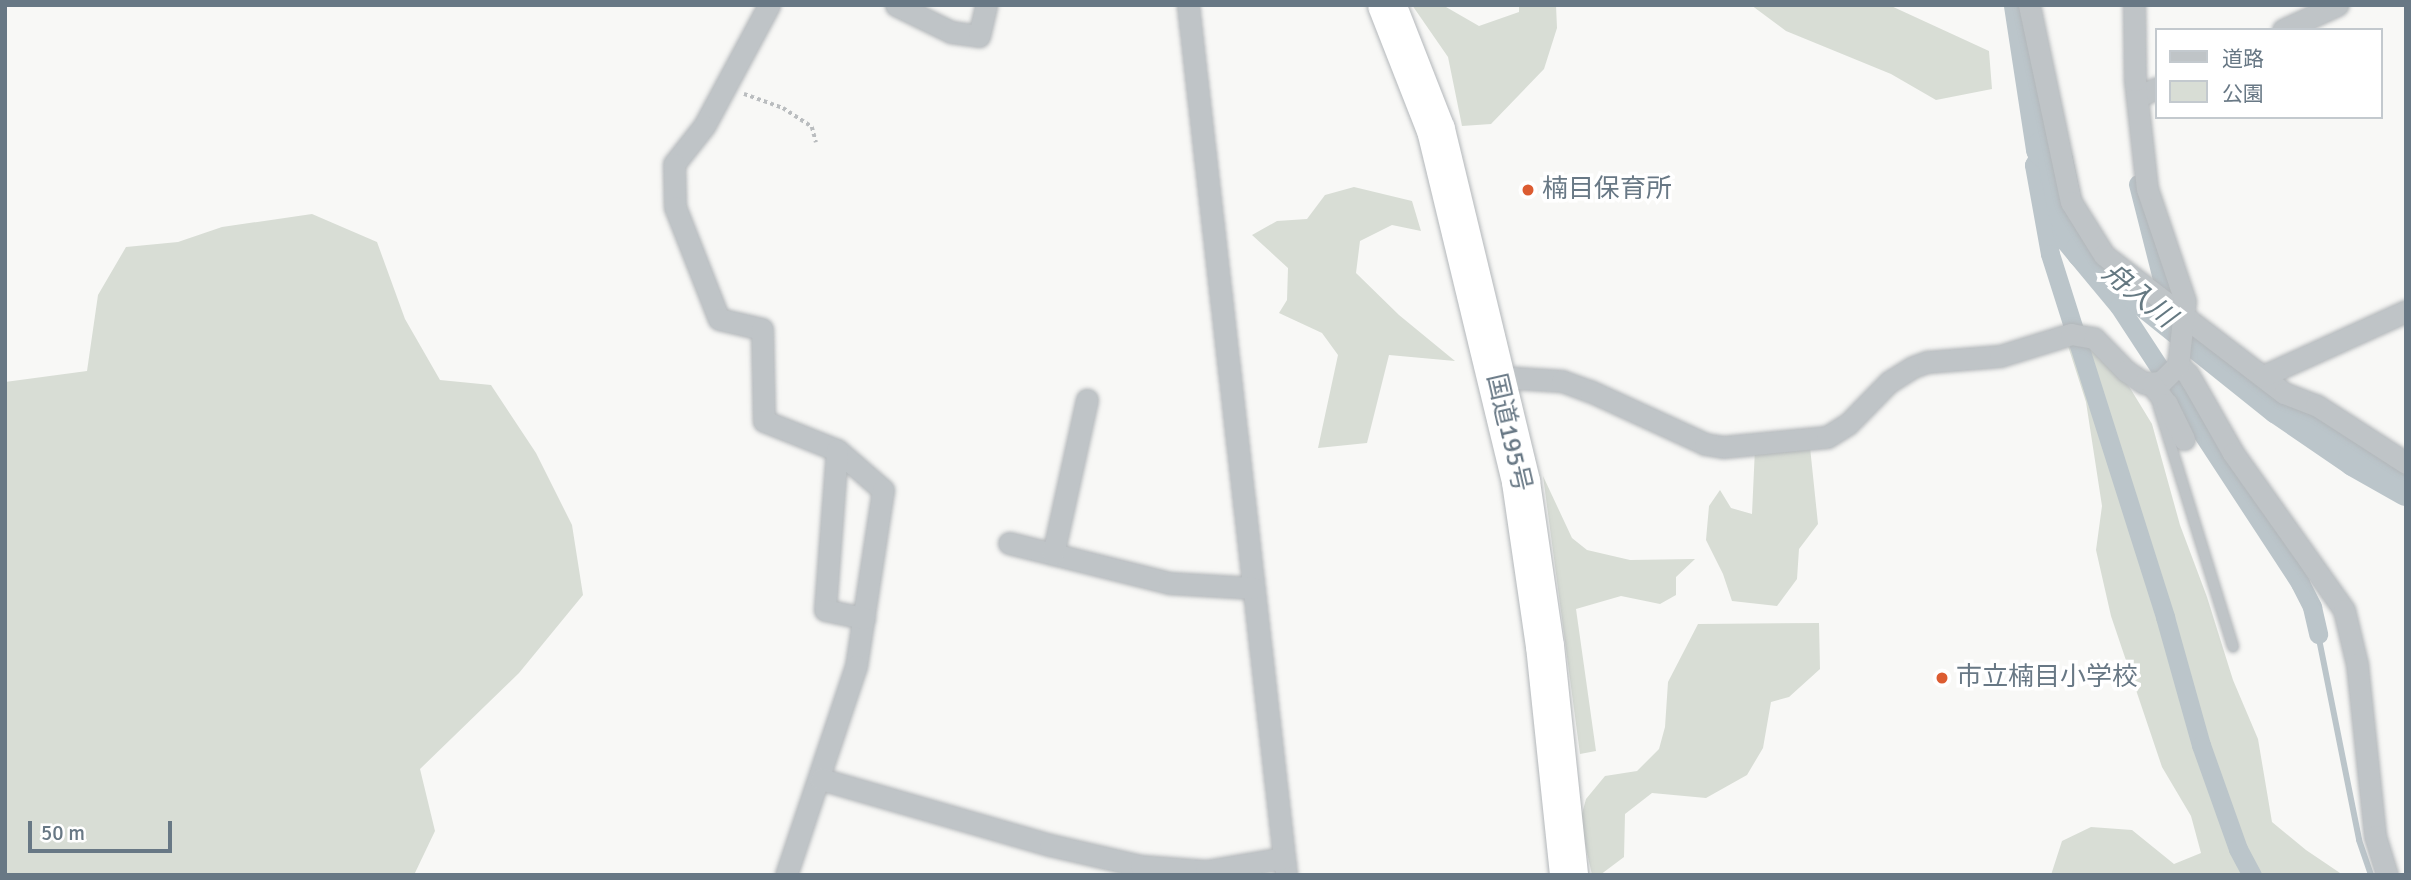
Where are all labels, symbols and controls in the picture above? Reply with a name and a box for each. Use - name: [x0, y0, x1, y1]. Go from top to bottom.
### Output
- legend: [2156, 28, 2383, 119]
- text: 道路: [2222, 46, 2264, 72]
- text: 公園: [2222, 81, 2264, 107]
- place label: 楠目保育所: [1542, 174, 1672, 206]
- marker: 楠目保育所: [1520, 182, 1536, 198]
- water label: 舟入川: [2096, 256, 2182, 334]
- street label: 国道195号: [1479, 371, 1537, 495]
- place label: 市立楠目小学校: [1956, 662, 2138, 694]
- marker: 市立楠目小学校: [1934, 670, 1950, 686]
- scale bar: [32, 806, 175, 850]
- text: 50 m: [41, 820, 85, 846]

